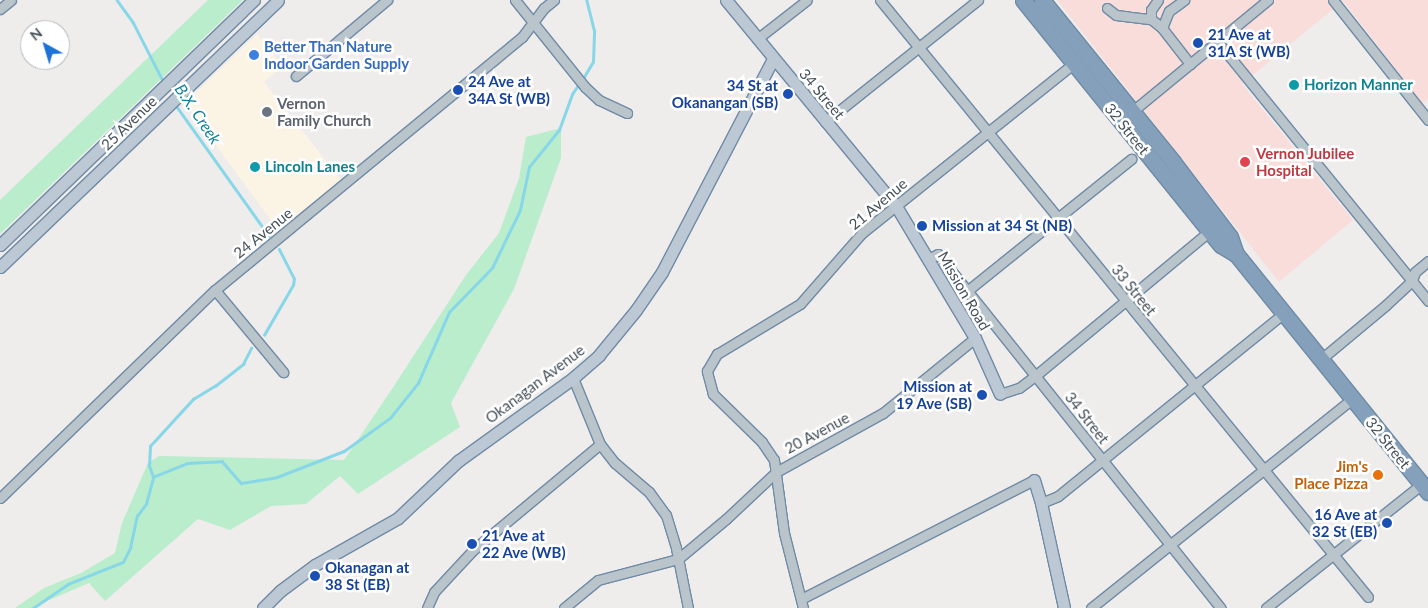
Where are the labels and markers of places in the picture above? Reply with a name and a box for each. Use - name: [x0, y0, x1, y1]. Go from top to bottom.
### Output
- place label: 21 Ave at 31A St (WB): [1208, 25, 1290, 60]
- place label: Better Than Nature Indoor Garden Supply: [264, 37, 410, 72]
- marker: 21 Ave at 31A St (WB): [1192, 37, 1204, 49]
- marker: Better Than Nature Indoor Garden Supply: [248, 49, 260, 61]
- place label: 24 Ave at 34A St (WB): [468, 72, 550, 107]
- place label: 34 St at Okanangan (SB): [672, 76, 778, 111]
- place label: Horizon Manner: [1304, 76, 1413, 94]
- marker: Horizon Manner: [1288, 79, 1300, 91]
- marker: 24 Ave at 34A St (WB): [452, 84, 464, 96]
- marker: 34 St at Okanangan (SB): [782, 88, 794, 100]
- place label: Vernon Family Church: [277, 94, 372, 129]
- marker: Vernon Family Church: [261, 106, 273, 118]
- place label: Vernon Jubilee Hospital: [1256, 144, 1355, 179]
- marker: Vernon Jubilee Hospital: [1238, 155, 1252, 169]
- place label: Lincoln Lanes: [265, 158, 355, 176]
- marker: Lincoln Lanes: [249, 161, 261, 173]
- place label: Mission at 34 St (NB): [932, 217, 1072, 235]
- marker: Mission at 34 St (NB): [916, 220, 928, 232]
- place label: Mission at 19 Ave (SB): [895, 377, 972, 412]
- marker: Mission at 19 Ave (SB): [976, 389, 988, 401]
- place label: Jim's Place Pizza: [1294, 457, 1368, 492]
- marker: Jim's Place Pizza: [1372, 469, 1384, 481]
- place label: 16 Ave at 32 St (EB): [1312, 505, 1377, 540]
- marker: 16 Ave at 32 St (EB): [1381, 517, 1393, 529]
- place label: 21 Ave at 22 Ave (WB): [482, 526, 566, 561]
- marker: 21 Ave at 22 Ave (WB): [466, 538, 478, 550]
- place label: Okanagan at 38 St (EB): [325, 558, 409, 593]
- marker: Okanagan at 38 St (EB): [309, 570, 321, 582]

